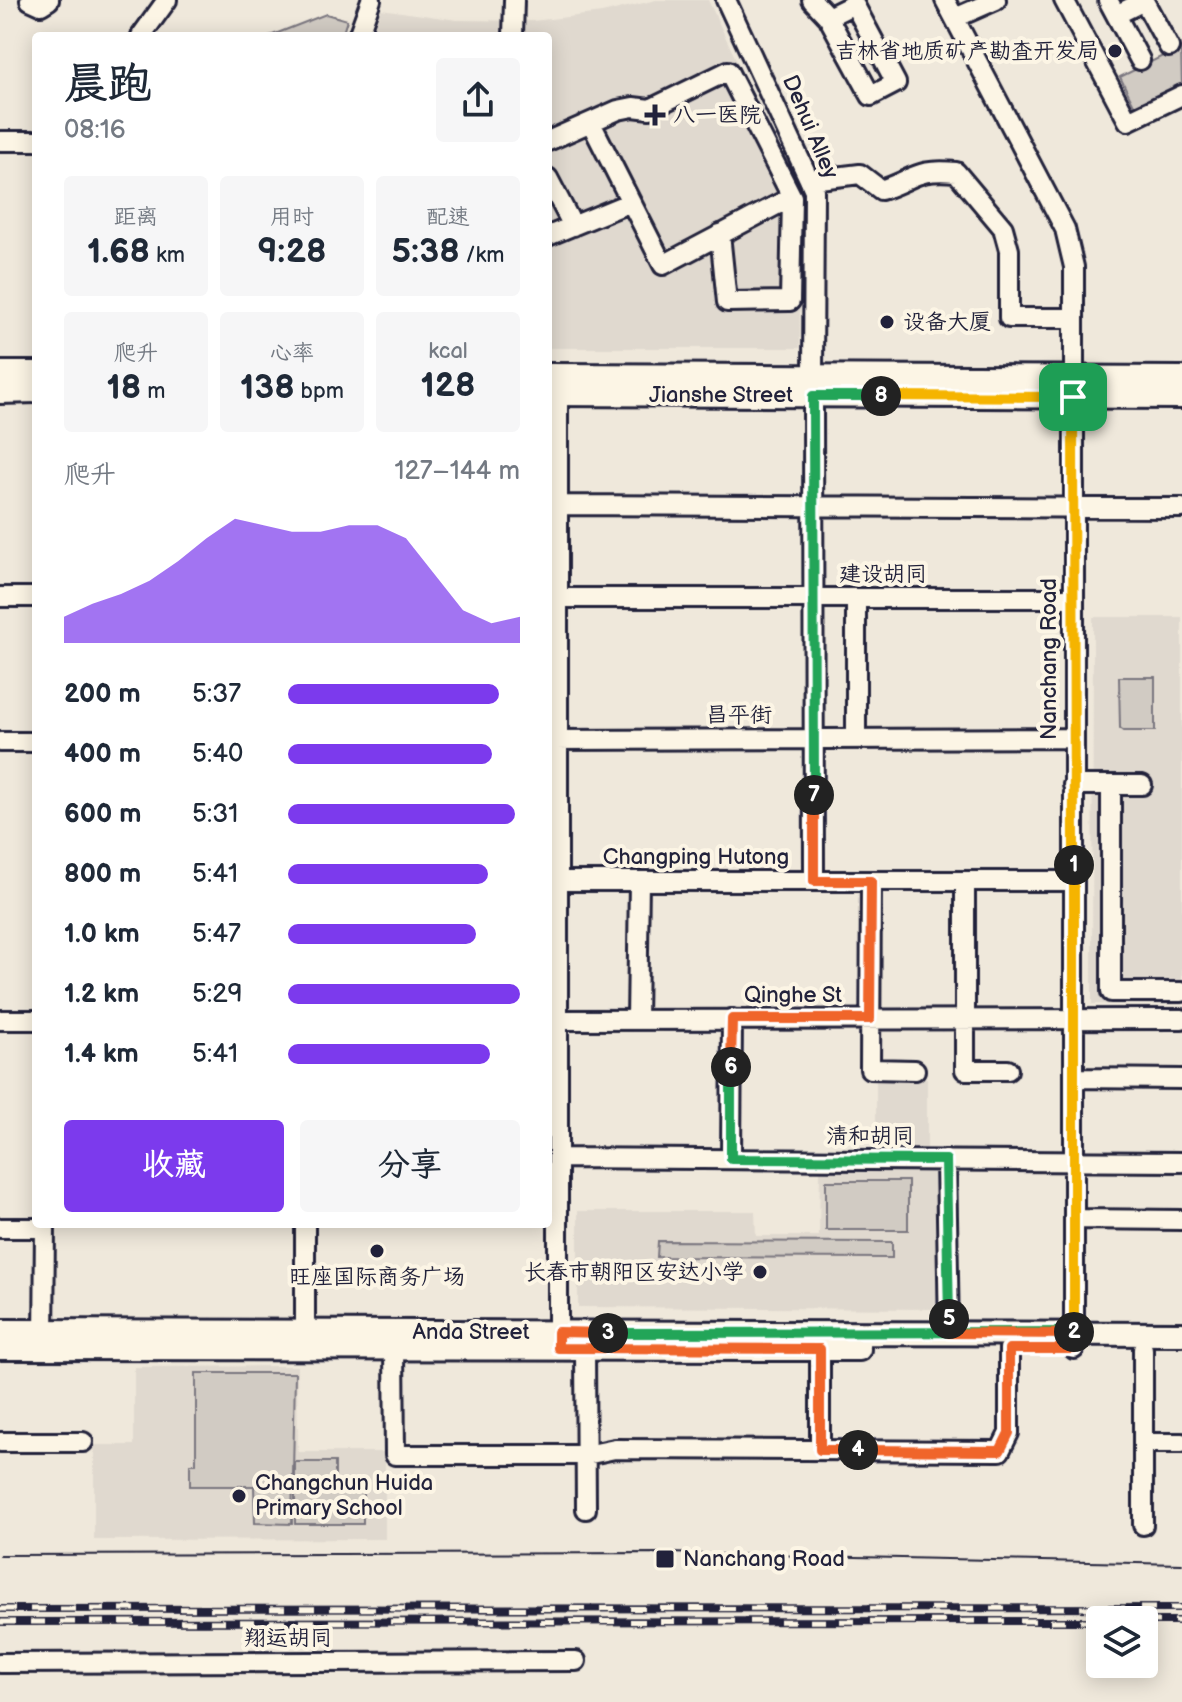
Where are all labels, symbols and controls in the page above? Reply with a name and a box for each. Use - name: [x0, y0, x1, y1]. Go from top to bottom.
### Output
- place label: 吉林省地质矿产勘查开发局: [835, 38, 1099, 65]
- marker: 吉林省地质矿产勘查开发局: [1106, 42, 1124, 60]
- text: 晨跑: [64, 58, 152, 111]
- button: share: [436, 58, 520, 142]
- street label: Dehui Alley: [776, 71, 844, 183]
- place label: 八一医院: [673, 102, 761, 129]
- marker: 八一医院: [644, 104, 666, 126]
- text: 08:16: [64, 115, 126, 146]
- text: 距离: [114, 204, 158, 231]
- text: 用时: [270, 204, 314, 231]
- text: 配速: [426, 204, 470, 231]
- text: 1.68: [87, 231, 150, 272]
- text: 9:28: [258, 231, 326, 272]
- text: 5:38: [392, 231, 460, 272]
- text: km: [150, 242, 185, 269]
- text: /km: [460, 242, 504, 269]
- place label: 设备大厦: [903, 309, 991, 336]
- marker: 设备大厦: [878, 313, 896, 331]
- text: kcal: [428, 338, 468, 365]
- text: 爬升: [114, 340, 158, 367]
- text: 心率: [270, 340, 314, 367]
- pin: [1039, 363, 1107, 431]
- text: 128: [420, 365, 476, 406]
- text: 18: [107, 367, 141, 408]
- text: 138: [240, 367, 295, 408]
- icon: arrive: [1051, 375, 1095, 419]
- pin: 8: [861, 376, 901, 416]
- text: m: [141, 378, 165, 405]
- text: bpm: [295, 378, 344, 405]
- street label: Jianshe Street: [649, 382, 793, 409]
- text: 8: [874, 382, 888, 409]
- text: 127–144 m: [394, 456, 520, 487]
- text: 爬升: [64, 460, 116, 491]
- street label: 建设胡同: [839, 561, 927, 588]
- street label: Nanchang Road: [1036, 578, 1063, 740]
- text: 200 m: [64, 679, 141, 710]
- text: 5:37: [192, 679, 241, 710]
- street label: 昌平街: [706, 702, 772, 729]
- text: 400 m: [64, 739, 141, 770]
- text: 5:40: [192, 739, 243, 770]
- pin: 7: [794, 775, 834, 815]
- text: 7: [808, 781, 820, 808]
- text: 600 m: [64, 799, 141, 830]
- text: 5:31: [192, 799, 238, 830]
- street label: Changping Hutong: [603, 844, 789, 871]
- pin: 1: [1054, 845, 1094, 885]
- text: 1: [1069, 851, 1079, 878]
- text: 800 m: [64, 859, 141, 890]
- text: 5:41: [192, 859, 238, 890]
- text: 1.0 km: [64, 919, 140, 950]
- text: 5:47: [192, 919, 241, 950]
- text: 1.2 km: [64, 979, 139, 1010]
- text: 5:29: [192, 979, 243, 1010]
- street label: Qinghe St: [744, 982, 842, 1009]
- text: 1.4 km: [64, 1039, 139, 1070]
- text: 5:41: [192, 1039, 238, 1070]
- pin: 6: [711, 1047, 751, 1087]
- text: 6: [724, 1053, 738, 1080]
- button: 收藏: [64, 1120, 284, 1212]
- button: 分享: [300, 1120, 520, 1212]
- street label: 清和胡同: [826, 1123, 914, 1150]
- marker: 旺座国际商务广场: [368, 1242, 386, 1260]
- place label: 长春市朝阳区安达小学: [524, 1259, 744, 1286]
- marker: 长春市朝阳区安达小学: [751, 1263, 769, 1281]
- place label: 旺座国际商务广场: [289, 1264, 465, 1291]
- pin: 5: [929, 1299, 969, 1339]
- text: 5: [943, 1305, 955, 1332]
- pin: 2: [1054, 1312, 1094, 1352]
- pin: 3: [588, 1313, 628, 1353]
- text: 2: [1067, 1318, 1081, 1345]
- street label: Anda Street: [413, 1319, 530, 1346]
- text: 3: [602, 1319, 614, 1346]
- pin: 4: [838, 1430, 878, 1470]
- text: 4: [852, 1436, 864, 1463]
- place label: Changchun Huida Primary School: [255, 1470, 433, 1522]
- marker: Changchun Huida Primary School: [230, 1487, 248, 1505]
- place label: Nanchang Road: [683, 1546, 845, 1573]
- marker: Nanchang Road: [654, 1548, 676, 1570]
- map controls: [1086, 1606, 1158, 1678]
- button: layers: [1086, 1606, 1158, 1678]
- street label: 翔运胡同: [244, 1625, 332, 1652]

